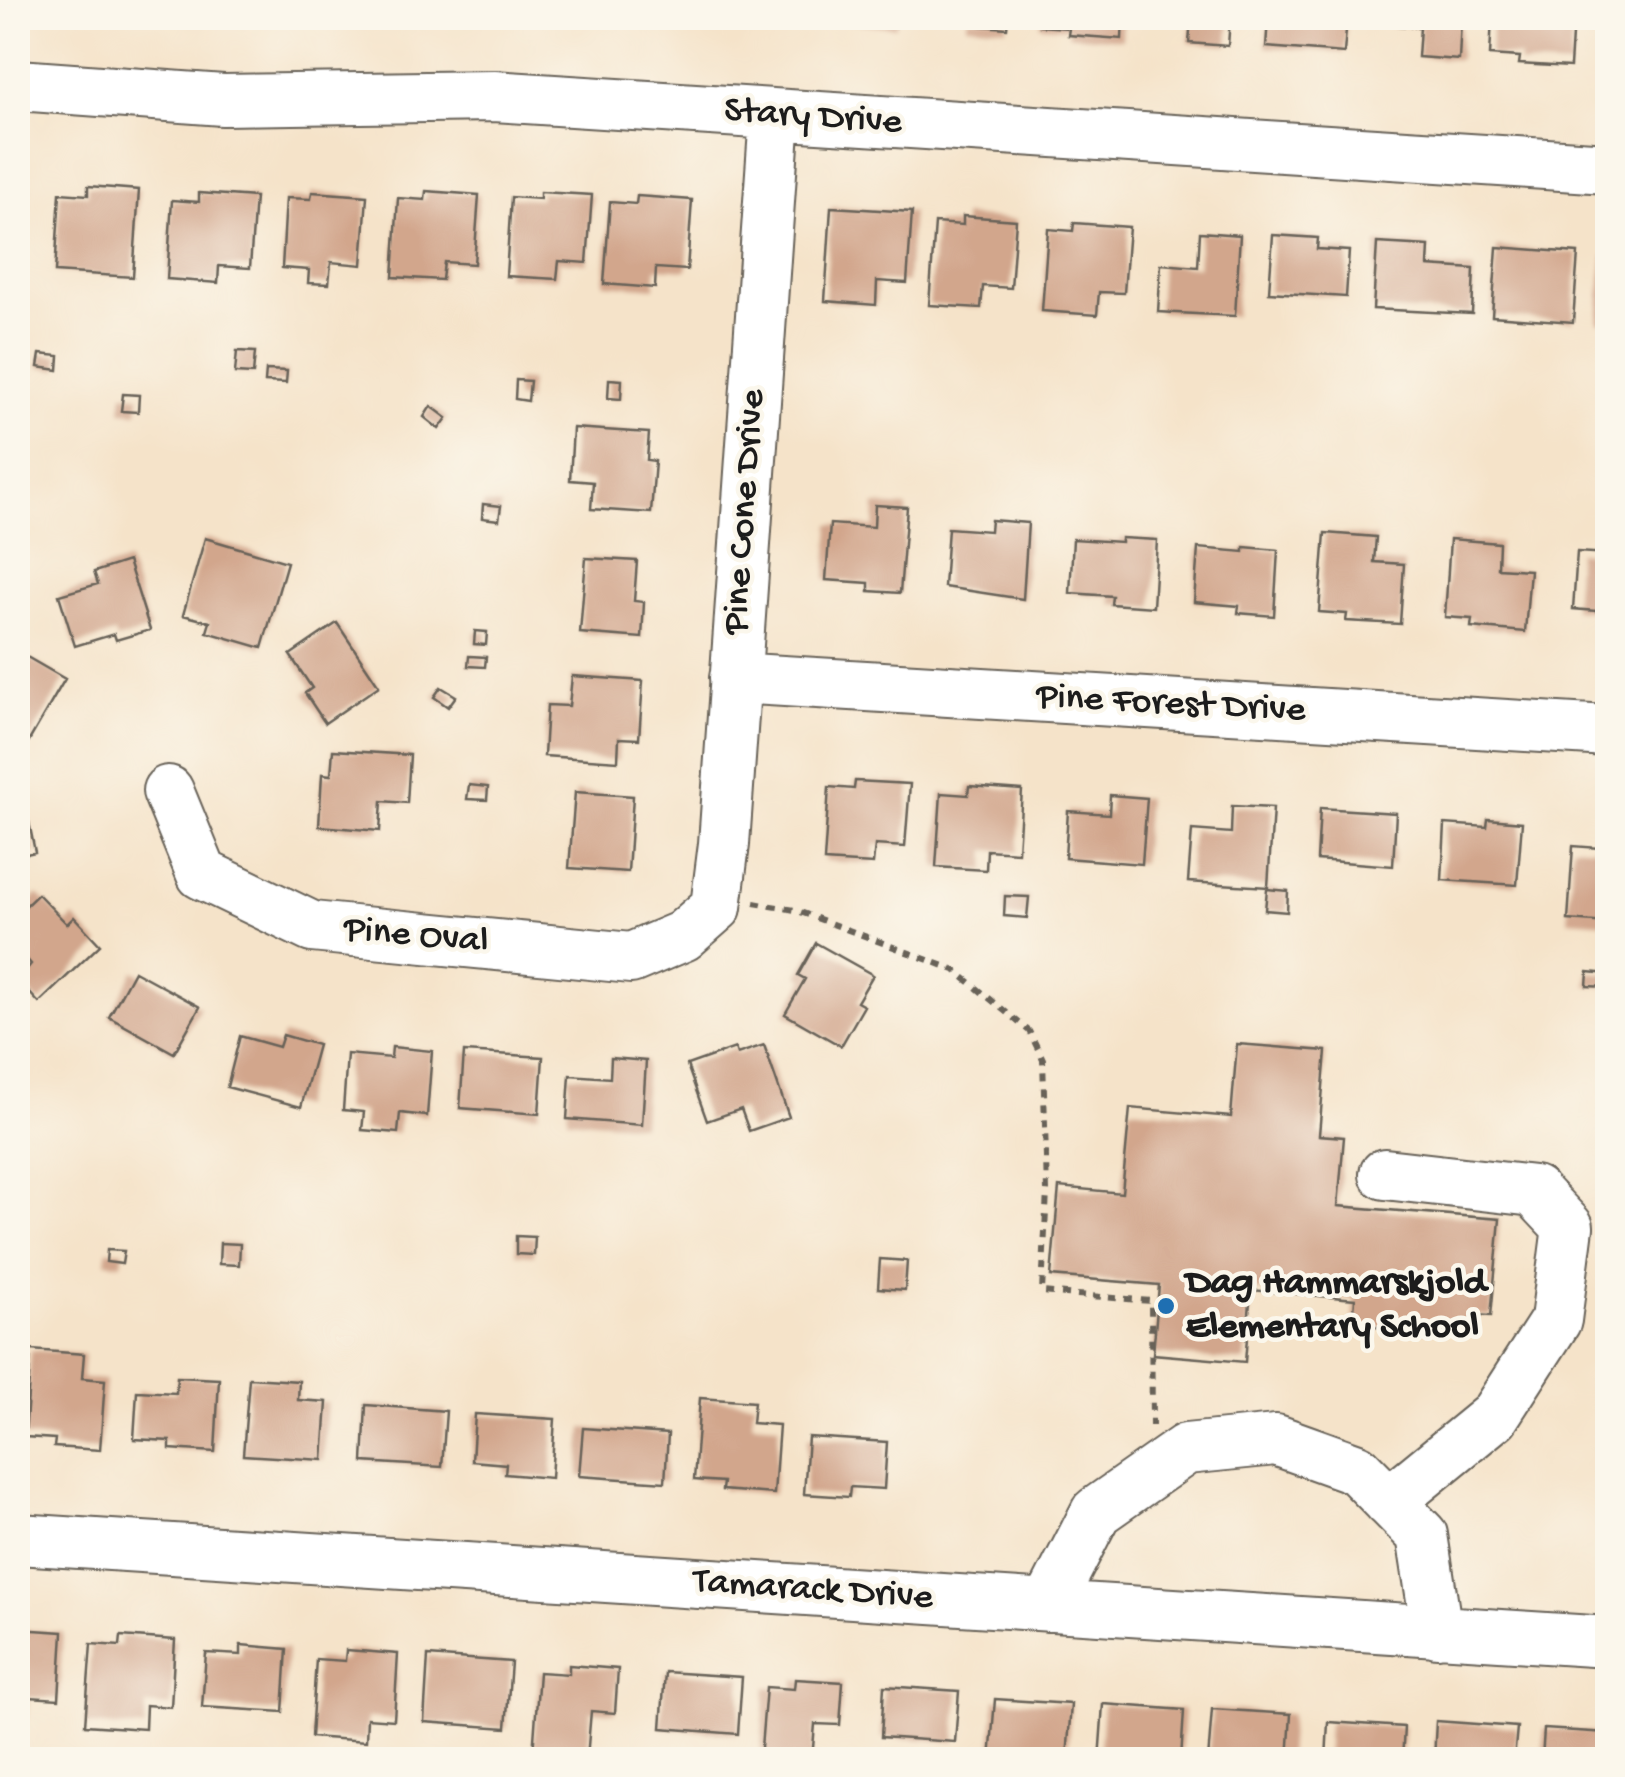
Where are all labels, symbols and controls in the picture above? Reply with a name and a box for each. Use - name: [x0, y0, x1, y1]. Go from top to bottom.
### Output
- street label: Stary Drive: [723, 90, 904, 146]
- street label: Pine Cone Drive: [715, 388, 777, 637]
- street label: Pine Forest Drive: [1034, 676, 1307, 734]
- street label: Pine Oval: [341, 909, 490, 965]
- place label: Dag Hammarskjold Elementary School: [1183, 1262, 1490, 1350]
- marker: Dag Hammarskjold Elementary School: [1155, 1295, 1177, 1317]
- street label: Tamarack Drive: [690, 1561, 935, 1621]

